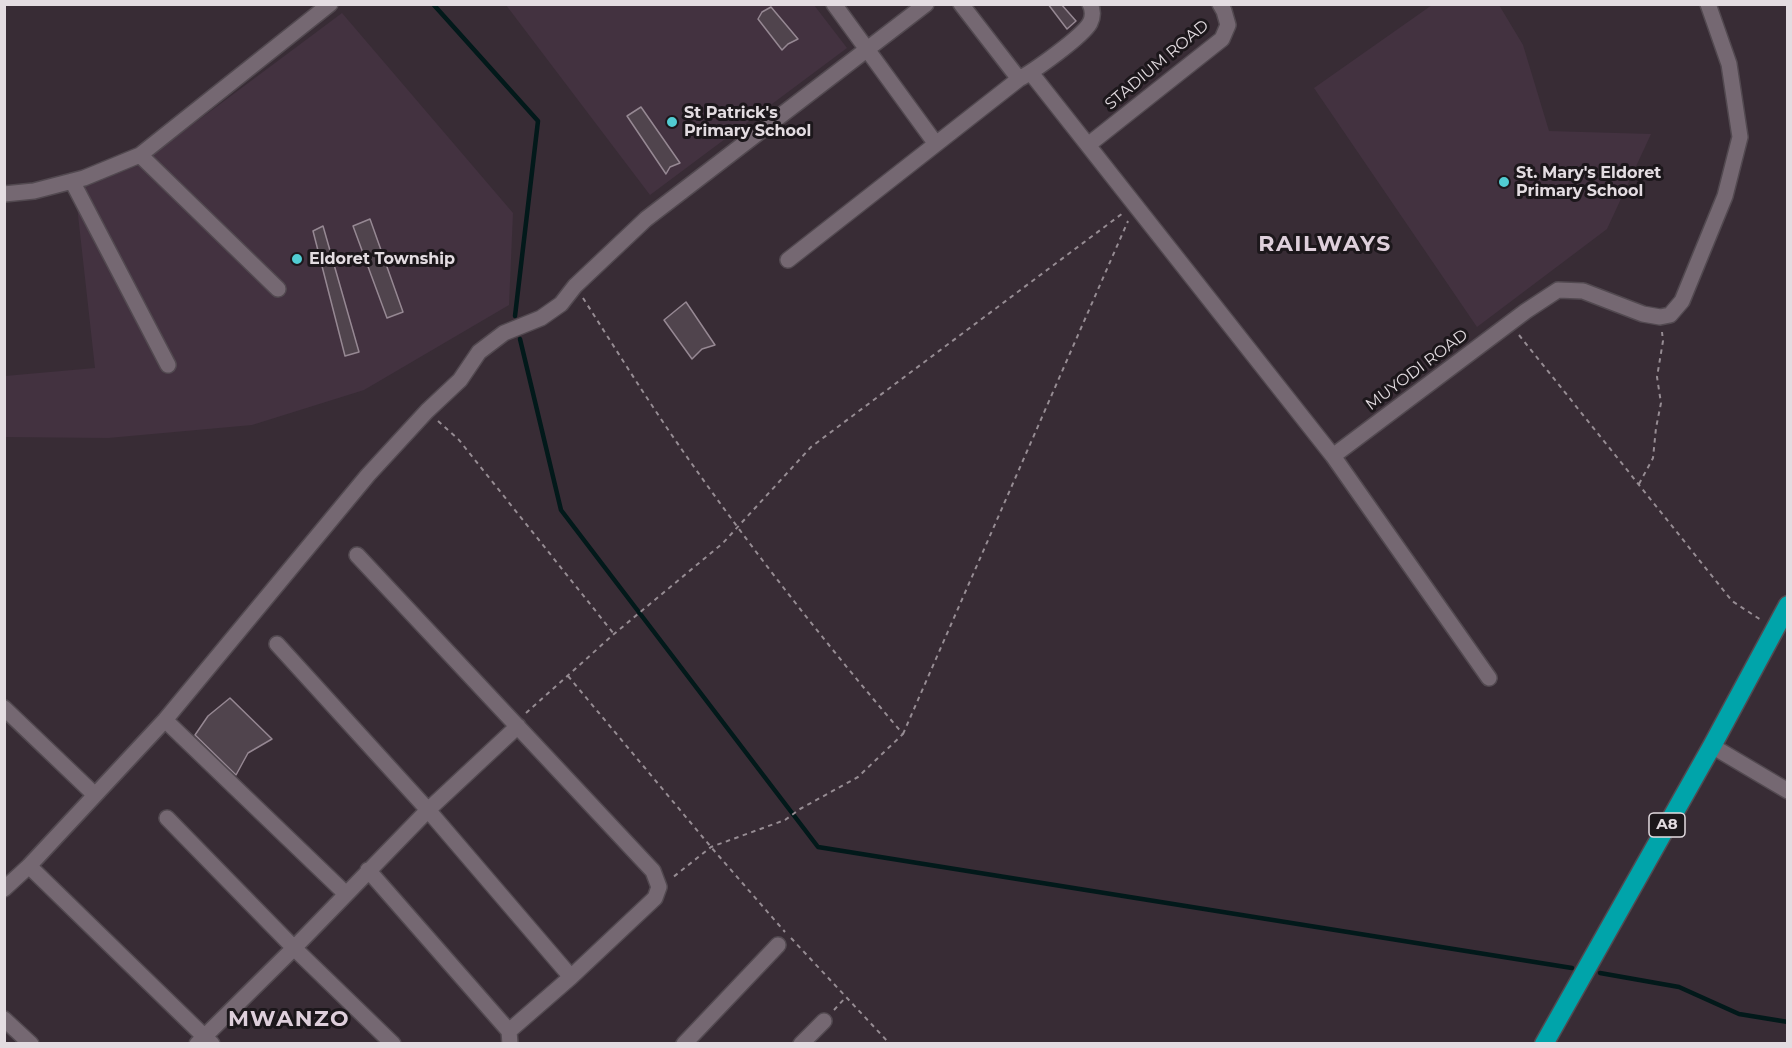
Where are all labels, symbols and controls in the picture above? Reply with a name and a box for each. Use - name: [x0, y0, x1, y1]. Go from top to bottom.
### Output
- street label: STADIUM ROAD: [1101, 16, 1213, 114]
- place label: St Patrick's Primary School: [684, 103, 811, 141]
- marker: St Patrick's Primary School: [665, 115, 679, 129]
- place label: St. Mary's Eldoret Primary School: [1516, 163, 1661, 201]
- marker: St. Mary's Eldoret Primary School: [1497, 175, 1511, 189]
- district label: RAILWAYS: [1258, 232, 1392, 258]
- place label: Eldoret Township: [309, 249, 455, 269]
- marker: Eldoret Township: [290, 252, 304, 266]
- street label: MUYODI ROAD: [1362, 325, 1472, 415]
- road number: A8: [1649, 813, 1685, 837]
- district label: MWANZO: [228, 1007, 350, 1033]

